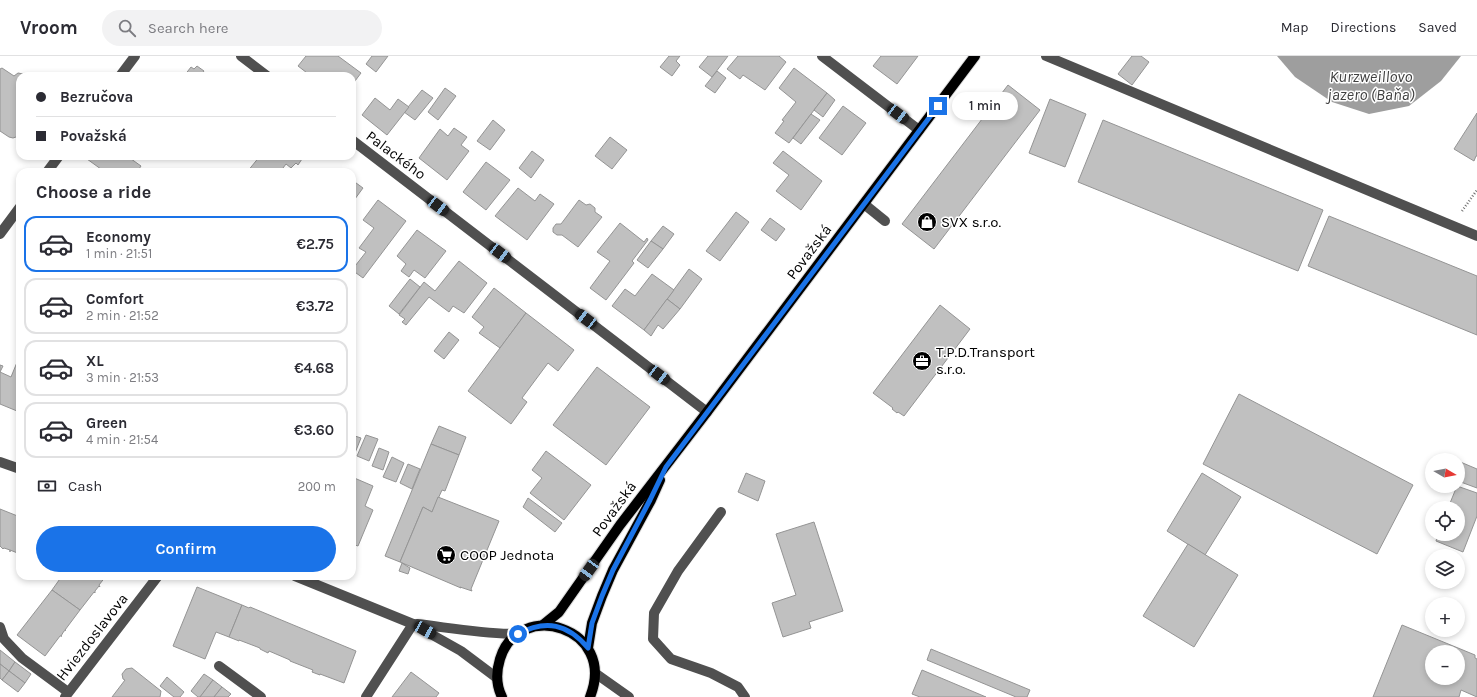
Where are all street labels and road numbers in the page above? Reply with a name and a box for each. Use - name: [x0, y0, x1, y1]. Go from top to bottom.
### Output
- street label: Palackého: [363, 127, 429, 183]
- street label: Považská: [783, 221, 835, 283]
- street label: Považská: [588, 478, 640, 540]
- street label: Hviezdoslavova: [52, 590, 132, 684]

